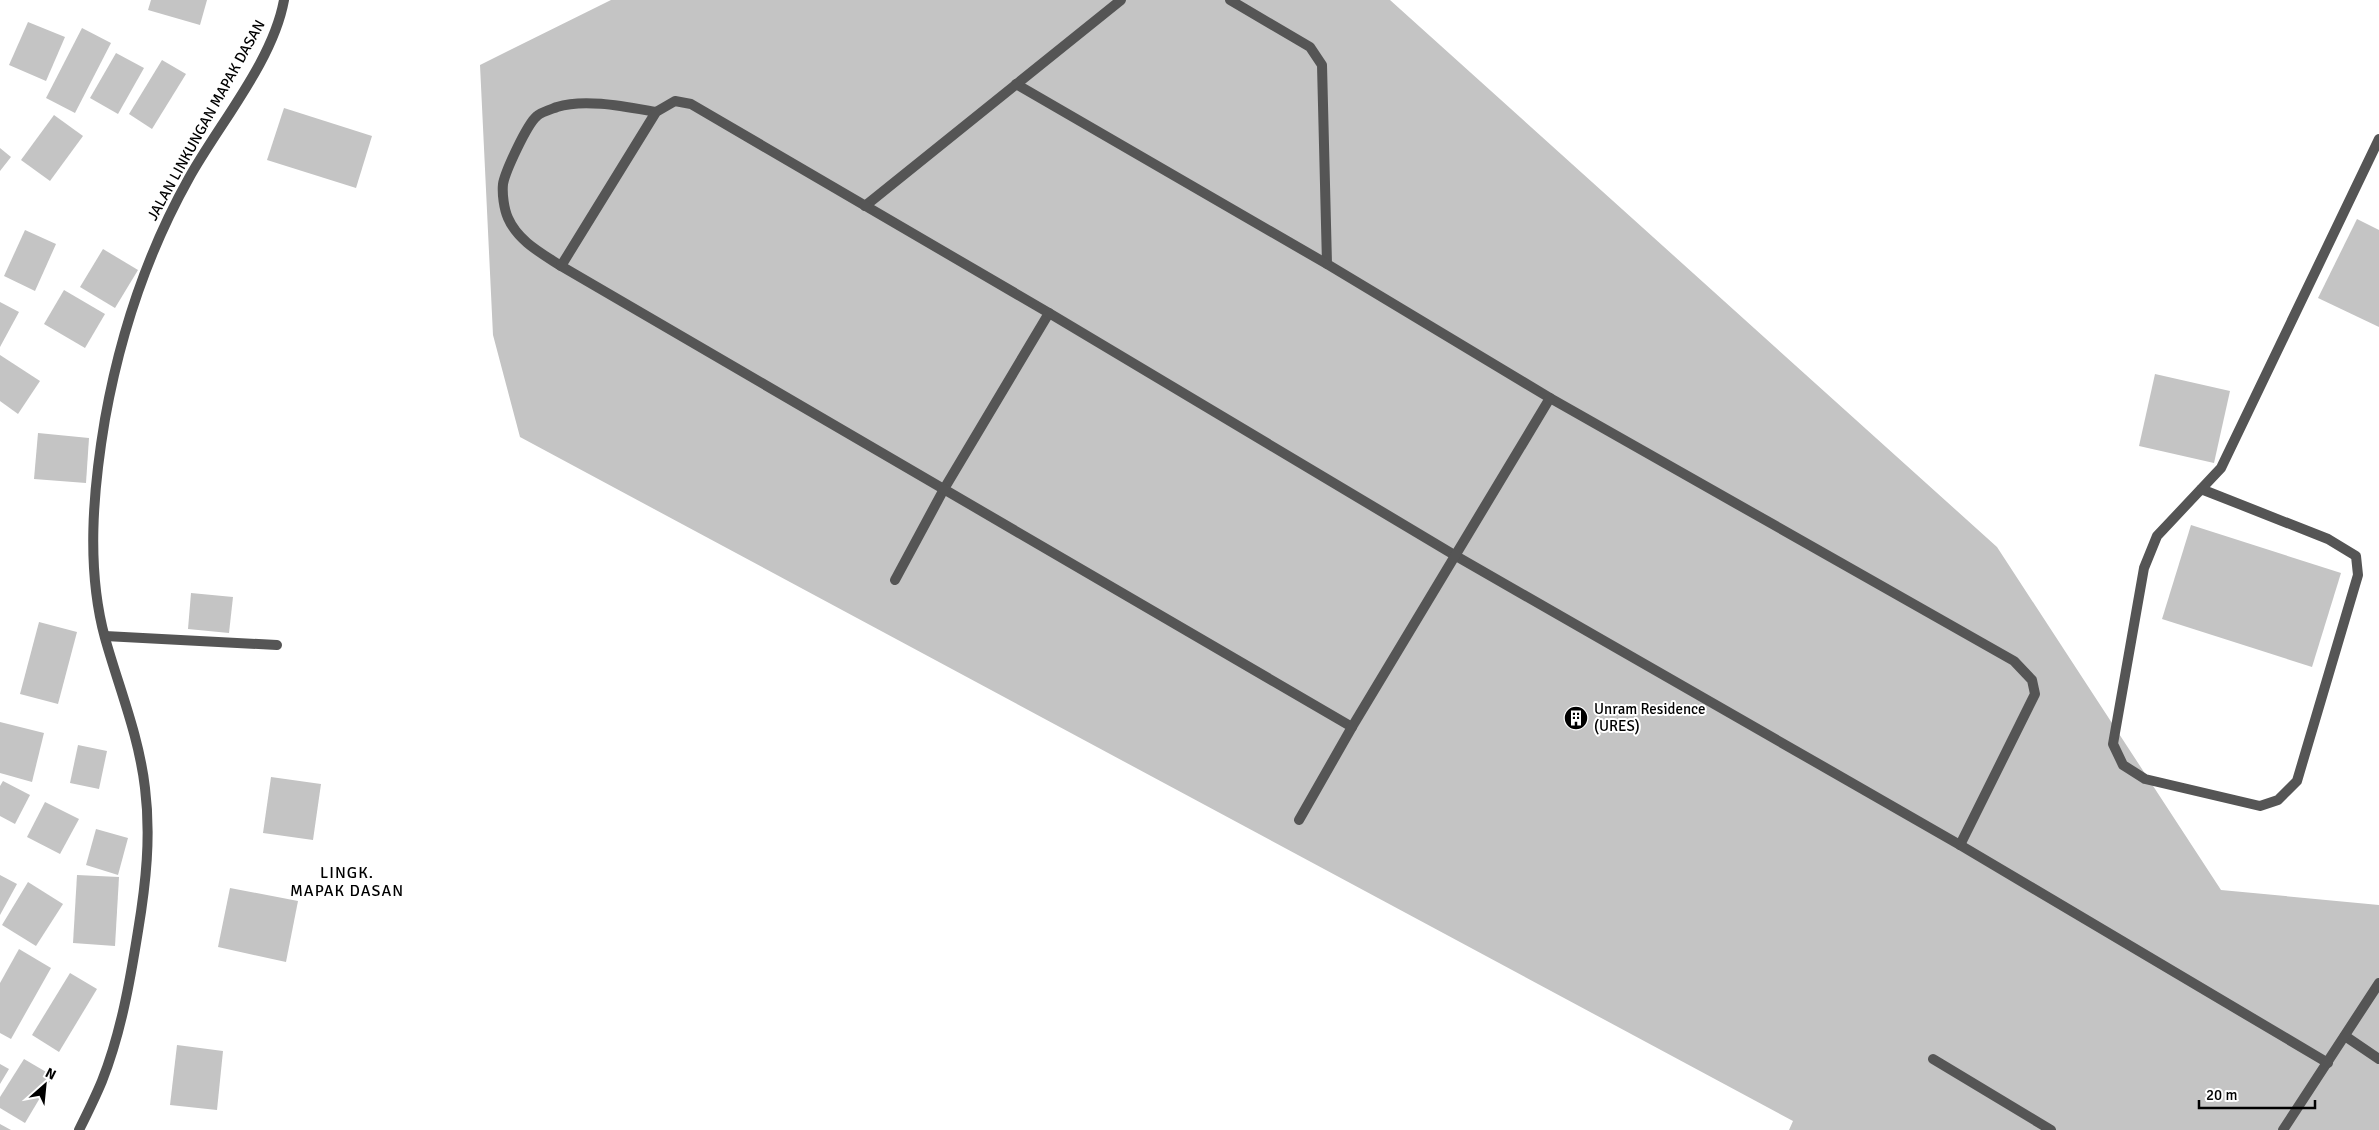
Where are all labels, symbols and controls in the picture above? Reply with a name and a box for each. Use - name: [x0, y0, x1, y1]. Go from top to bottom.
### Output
- street label: JALAN LINKUNGAN MAPAK DASAN: [143, 17, 269, 223]
- place label: Unram Residence (URES): [1594, 700, 1706, 735]
- building icon: Unram Residence (URES): [1563, 705, 1589, 731]
- district label: LINGK. MAPAK DASAN: [290, 863, 404, 901]
- north arrow: [20, 1060, 70, 1110]
- text: N: [42, 1064, 59, 1084]
- scale bar: [2199, 1078, 2315, 1110]
- text: 20 m: [2206, 1086, 2237, 1104]

